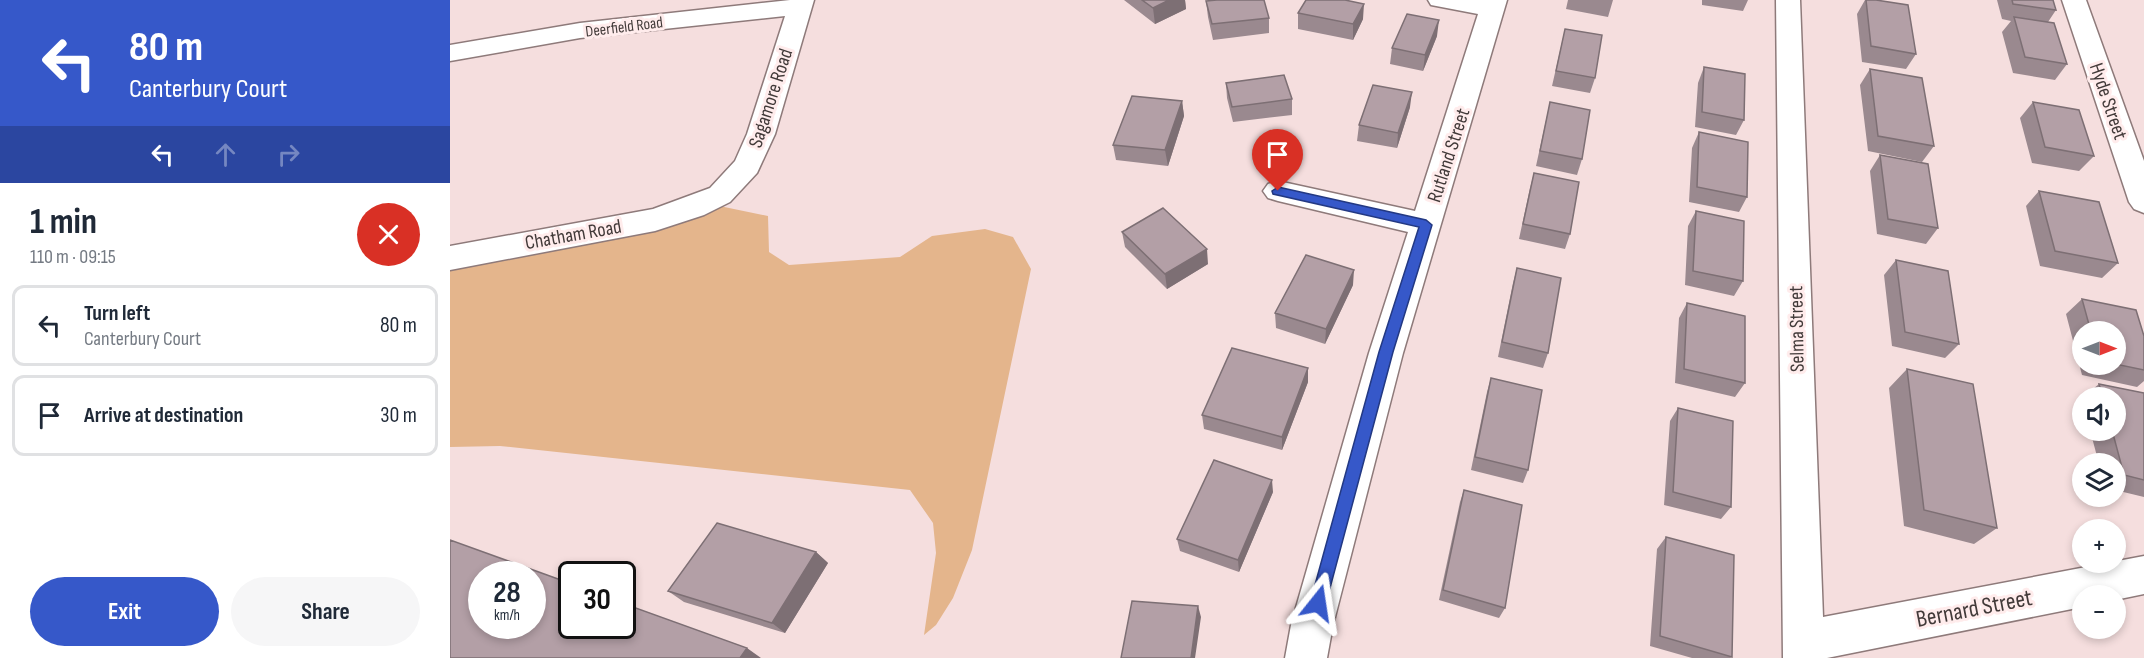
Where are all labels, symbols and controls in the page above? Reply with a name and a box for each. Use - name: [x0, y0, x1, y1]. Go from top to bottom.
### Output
- street label: Deerfield Road: [584, 13, 664, 42]
- text: 80 m: [129, 22, 203, 73]
- icon: left: [30, 24, 108, 102]
- street label: Sagamore Road: [744, 46, 798, 151]
- street label: Hyde Street: [2084, 60, 2132, 143]
- text: Canterbury Court: [129, 73, 287, 105]
- street label: Rutland Street: [1422, 105, 1475, 205]
- pin: [1252, 129, 1303, 191]
- icon: left: [146, 138, 179, 171]
- icon: ahead: [209, 138, 242, 171]
- icon: right: [272, 138, 305, 171]
- icon: arrive: [1261, 138, 1294, 171]
- text: 1 min: [30, 201, 97, 244]
- button: close: [357, 203, 420, 266]
- street label: Chatham Road: [523, 215, 623, 255]
- text: 110 m · 09:15: [30, 245, 116, 269]
- street label: Selma Street: [1784, 286, 1810, 372]
- text: Turn left: [84, 300, 150, 327]
- icon: left: [33, 309, 66, 342]
- text: 80 m: [380, 312, 417, 339]
- north arrow: [2072, 321, 2126, 375]
- map controls: [2072, 321, 2126, 639]
- text: Canterbury Court: [84, 327, 201, 351]
- button: sound: [2072, 387, 2126, 441]
- icon: arrive: [33, 399, 66, 432]
- text: Arrive at destination: [84, 402, 243, 429]
- text: 30 m: [380, 402, 417, 429]
- button: layers: [2072, 453, 2126, 507]
- button: +: [2072, 519, 2126, 573]
- speed limit sign: 30: [558, 561, 636, 639]
- position arrow: [1286, 571, 1350, 635]
- text: 28: [493, 575, 521, 611]
- button: Exit: [30, 577, 219, 646]
- button: Share: [231, 577, 420, 646]
- street label: Bernard Street: [1914, 583, 2035, 634]
- button: −: [2072, 585, 2126, 639]
- text: km/h: [494, 606, 520, 625]

